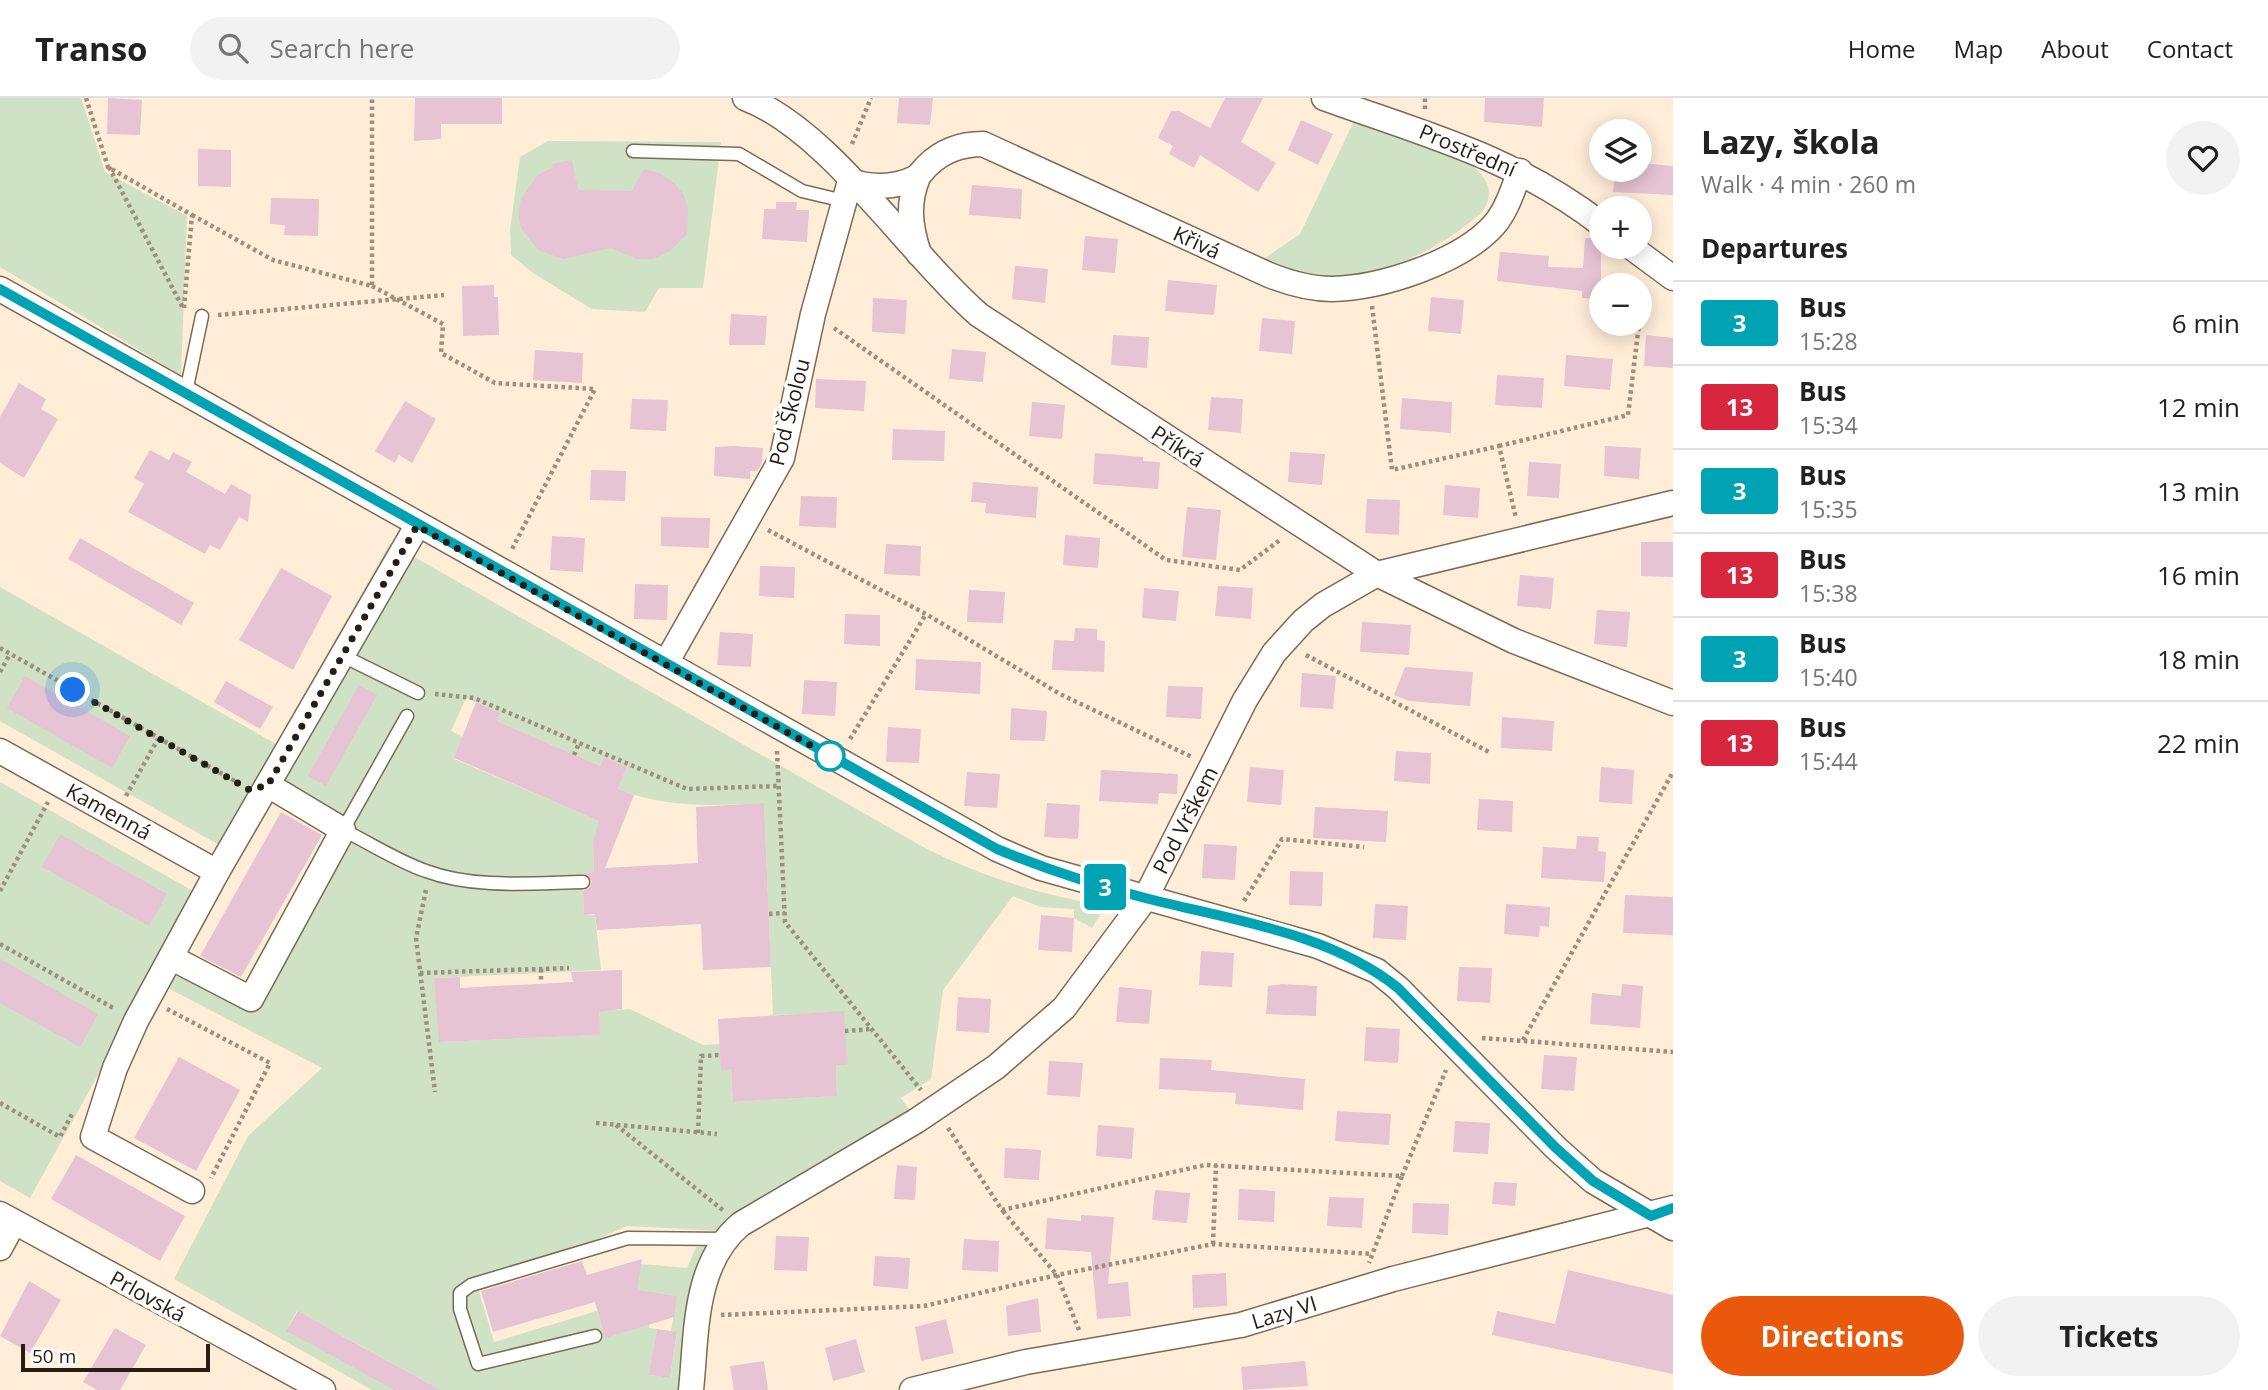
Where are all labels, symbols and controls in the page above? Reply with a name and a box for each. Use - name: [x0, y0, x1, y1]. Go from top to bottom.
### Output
- search box: [190, 17, 680, 80]
- text: Transo: [35, 26, 148, 71]
- icon: search: [214, 29, 252, 67]
- text: Search here: [270, 30, 414, 66]
- text: Home: [1848, 32, 1916, 65]
- text: Map: [1954, 32, 2003, 65]
- text: About: [2041, 32, 2109, 65]
- text: Contact: [2147, 32, 2233, 65]
- street label: Prostřední: [1415, 117, 1521, 183]
- map controls: [1589, 119, 1652, 336]
- button: layers: [1589, 119, 1652, 182]
- text: Lazy, škola: [1701, 119, 1880, 164]
- button: heart: [2166, 121, 2240, 195]
- text: Walk · 4 min · 260 m: [1701, 168, 1916, 200]
- button: +: [1589, 196, 1652, 259]
- street label: Křivá: [1169, 219, 1225, 265]
- text: Departures: [1701, 230, 1848, 266]
- button: −: [1589, 273, 1652, 336]
- text: Bus: [1799, 289, 1846, 325]
- text: 6 min: [2172, 305, 2240, 341]
- text: 3: [1733, 306, 1746, 339]
- text: 15:28: [1799, 325, 1858, 357]
- street label: Pod Školou: [762, 355, 816, 469]
- text: Bus: [1799, 373, 1846, 409]
- text: 12 min: [2157, 389, 2240, 425]
- text: 13: [1726, 390, 1753, 423]
- text: 15:34: [1799, 409, 1858, 441]
- street label: Příkrá: [1146, 419, 1210, 473]
- text: Bus: [1799, 457, 1846, 493]
- text: 13 min: [2157, 473, 2240, 509]
- text: 3: [1733, 474, 1746, 507]
- text: 15:35: [1799, 493, 1858, 525]
- text: Bus: [1799, 541, 1846, 577]
- text: 16 min: [2157, 557, 2240, 593]
- text: 13: [1726, 558, 1753, 591]
- text: 15:38: [1799, 577, 1858, 609]
- text: Bus: [1799, 625, 1846, 661]
- text: 18 min: [2157, 641, 2240, 677]
- text: 3: [1733, 642, 1746, 675]
- text: 15:40: [1799, 661, 1858, 693]
- your location: [55, 672, 90, 707]
- text: Bus: [1799, 709, 1846, 745]
- text: 22 min: [2157, 725, 2240, 761]
- text: 13: [1726, 726, 1753, 759]
- unlabelled marker: [815, 741, 845, 771]
- text: 15:44: [1799, 745, 1858, 777]
- street label: Pod Vrškem: [1146, 762, 1224, 878]
- street label: Kamenná: [61, 776, 157, 846]
- line badge: 3: [1082, 864, 1128, 910]
- text: 3: [1098, 870, 1112, 903]
- street label: Prlovská: [105, 1264, 191, 1328]
- street label: Lazy VI: [1248, 1289, 1320, 1335]
- button: Directions: [1701, 1296, 1964, 1376]
- button: Tickets: [1978, 1296, 2240, 1376]
- scale bar: [21, 1341, 210, 1373]
- text: 50 m: [32, 1343, 76, 1369]

